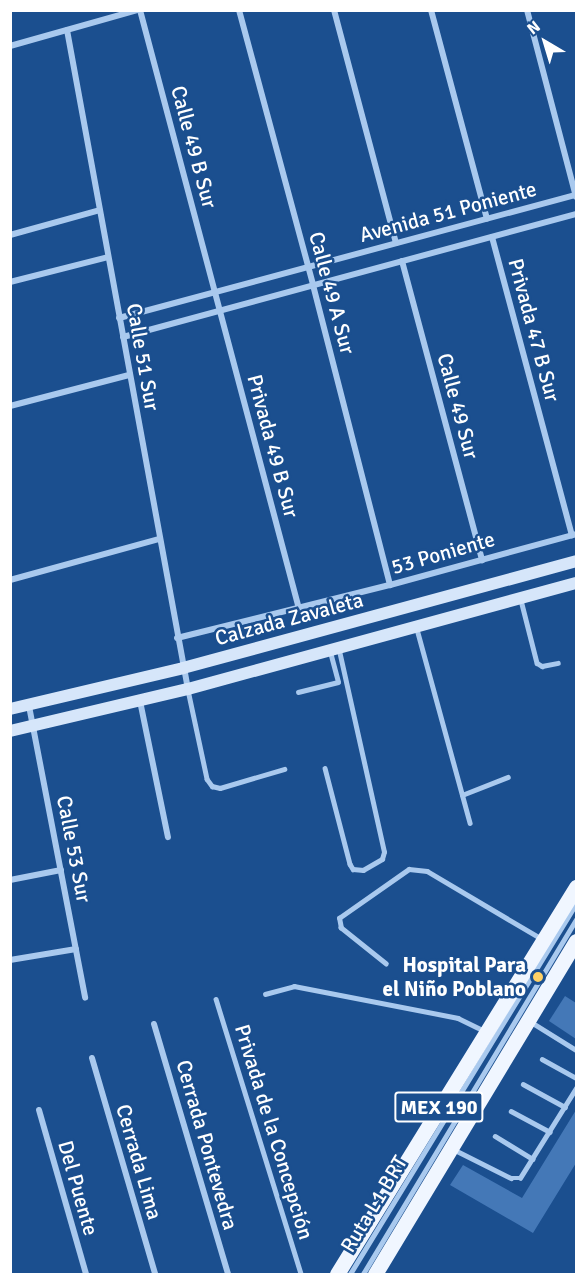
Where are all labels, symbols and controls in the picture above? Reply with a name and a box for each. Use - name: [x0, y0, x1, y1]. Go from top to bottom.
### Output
- north arrow: [515, 12, 575, 72]
- text: N: [523, 17, 544, 39]
- street label: Calle 49 B Sur: [166, 83, 222, 211]
- street label: Avenida 51 Poniente: [357, 176, 539, 248]
- street label: Calle 49 A Sur: [304, 229, 360, 357]
- street label: Privada 47 B Sur: [503, 256, 565, 404]
- street label: Calle 51 Sur: [121, 301, 165, 413]
- street label: Calle 49 Sur: [432, 350, 484, 462]
- street label: Privada 49 B Sur: [242, 372, 304, 520]
- street label: 53 Poniente: [388, 526, 498, 580]
- street label: Calzada Zavaleta: [212, 587, 366, 651]
- street label: Calle 53 Sur: [51, 793, 97, 905]
- place label: Hospital Para el Niño Poblano: [382, 952, 526, 1002]
- marker: Hospital Para el Niño Poblano: [531, 970, 545, 984]
- street label: Privada de la Concepción: [229, 1021, 319, 1243]
- street label: Cerrada Pontevedra: [171, 1057, 243, 1233]
- road number: MEX 190: [394, 1090, 484, 1124]
- street label: Cerrada Lima: [110, 1101, 168, 1223]
- street label: Del Puente: [52, 1138, 104, 1238]
- street label: Ruta L1 BRT: [335, 1151, 413, 1257]

